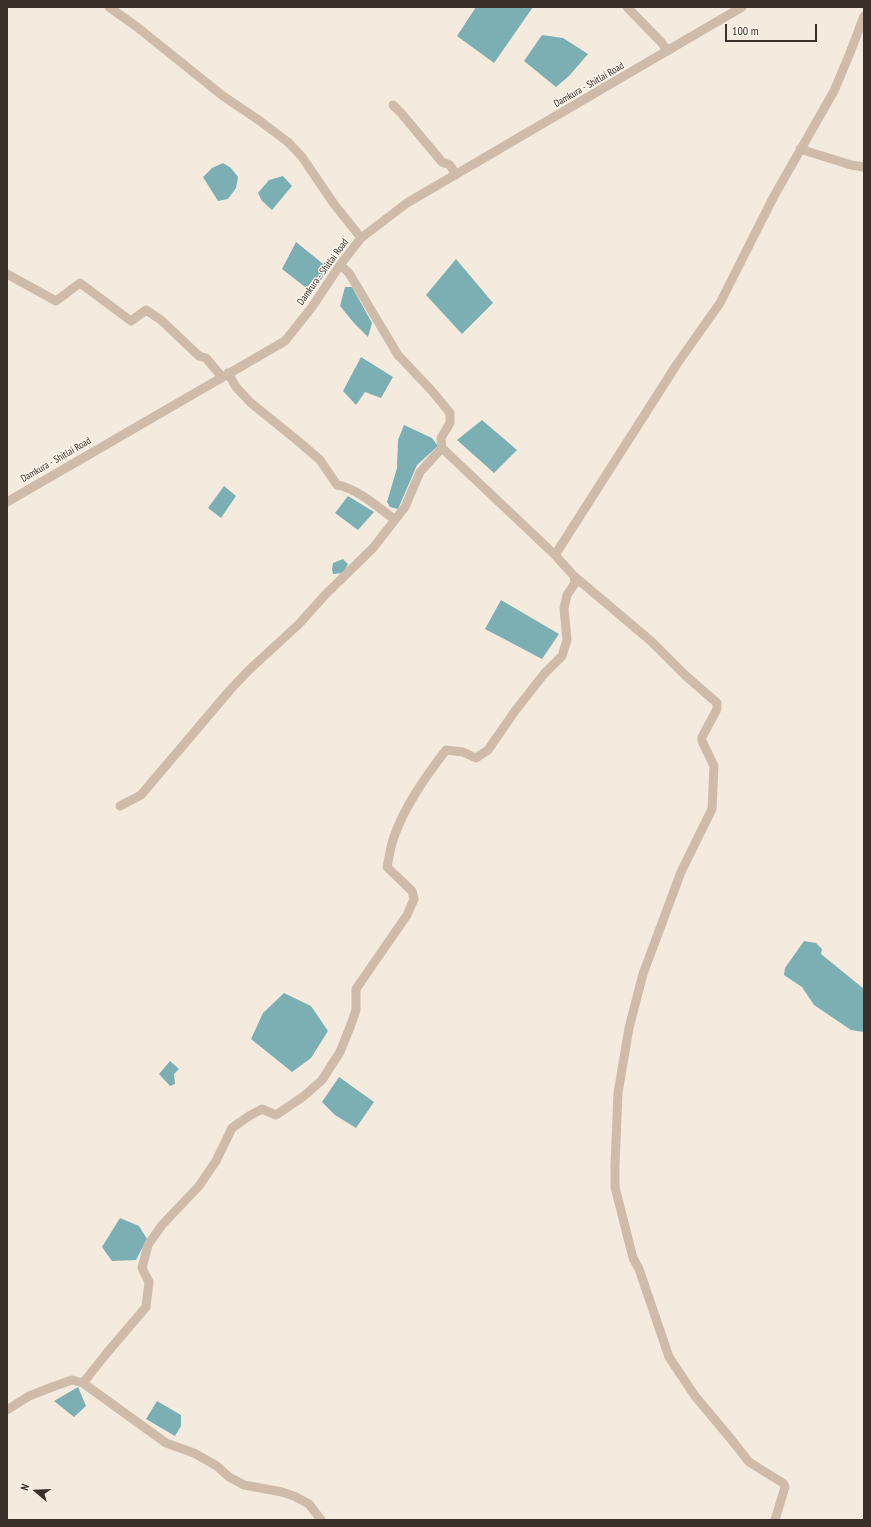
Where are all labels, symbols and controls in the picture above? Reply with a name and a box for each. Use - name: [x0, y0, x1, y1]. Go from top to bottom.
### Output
- scale bar: [727, 16, 819, 42]
- text: 100 m: [732, 23, 759, 38]
- street label: Damkura - Shitlai Road: [552, 60, 626, 110]
- street label: Damkura - Shitlai Road: [295, 236, 351, 308]
- street label: Damkura - Shitlai Road: [19, 435, 93, 485]
- north arrow: [16, 1471, 56, 1511]
- text: N: [17, 1482, 32, 1492]

